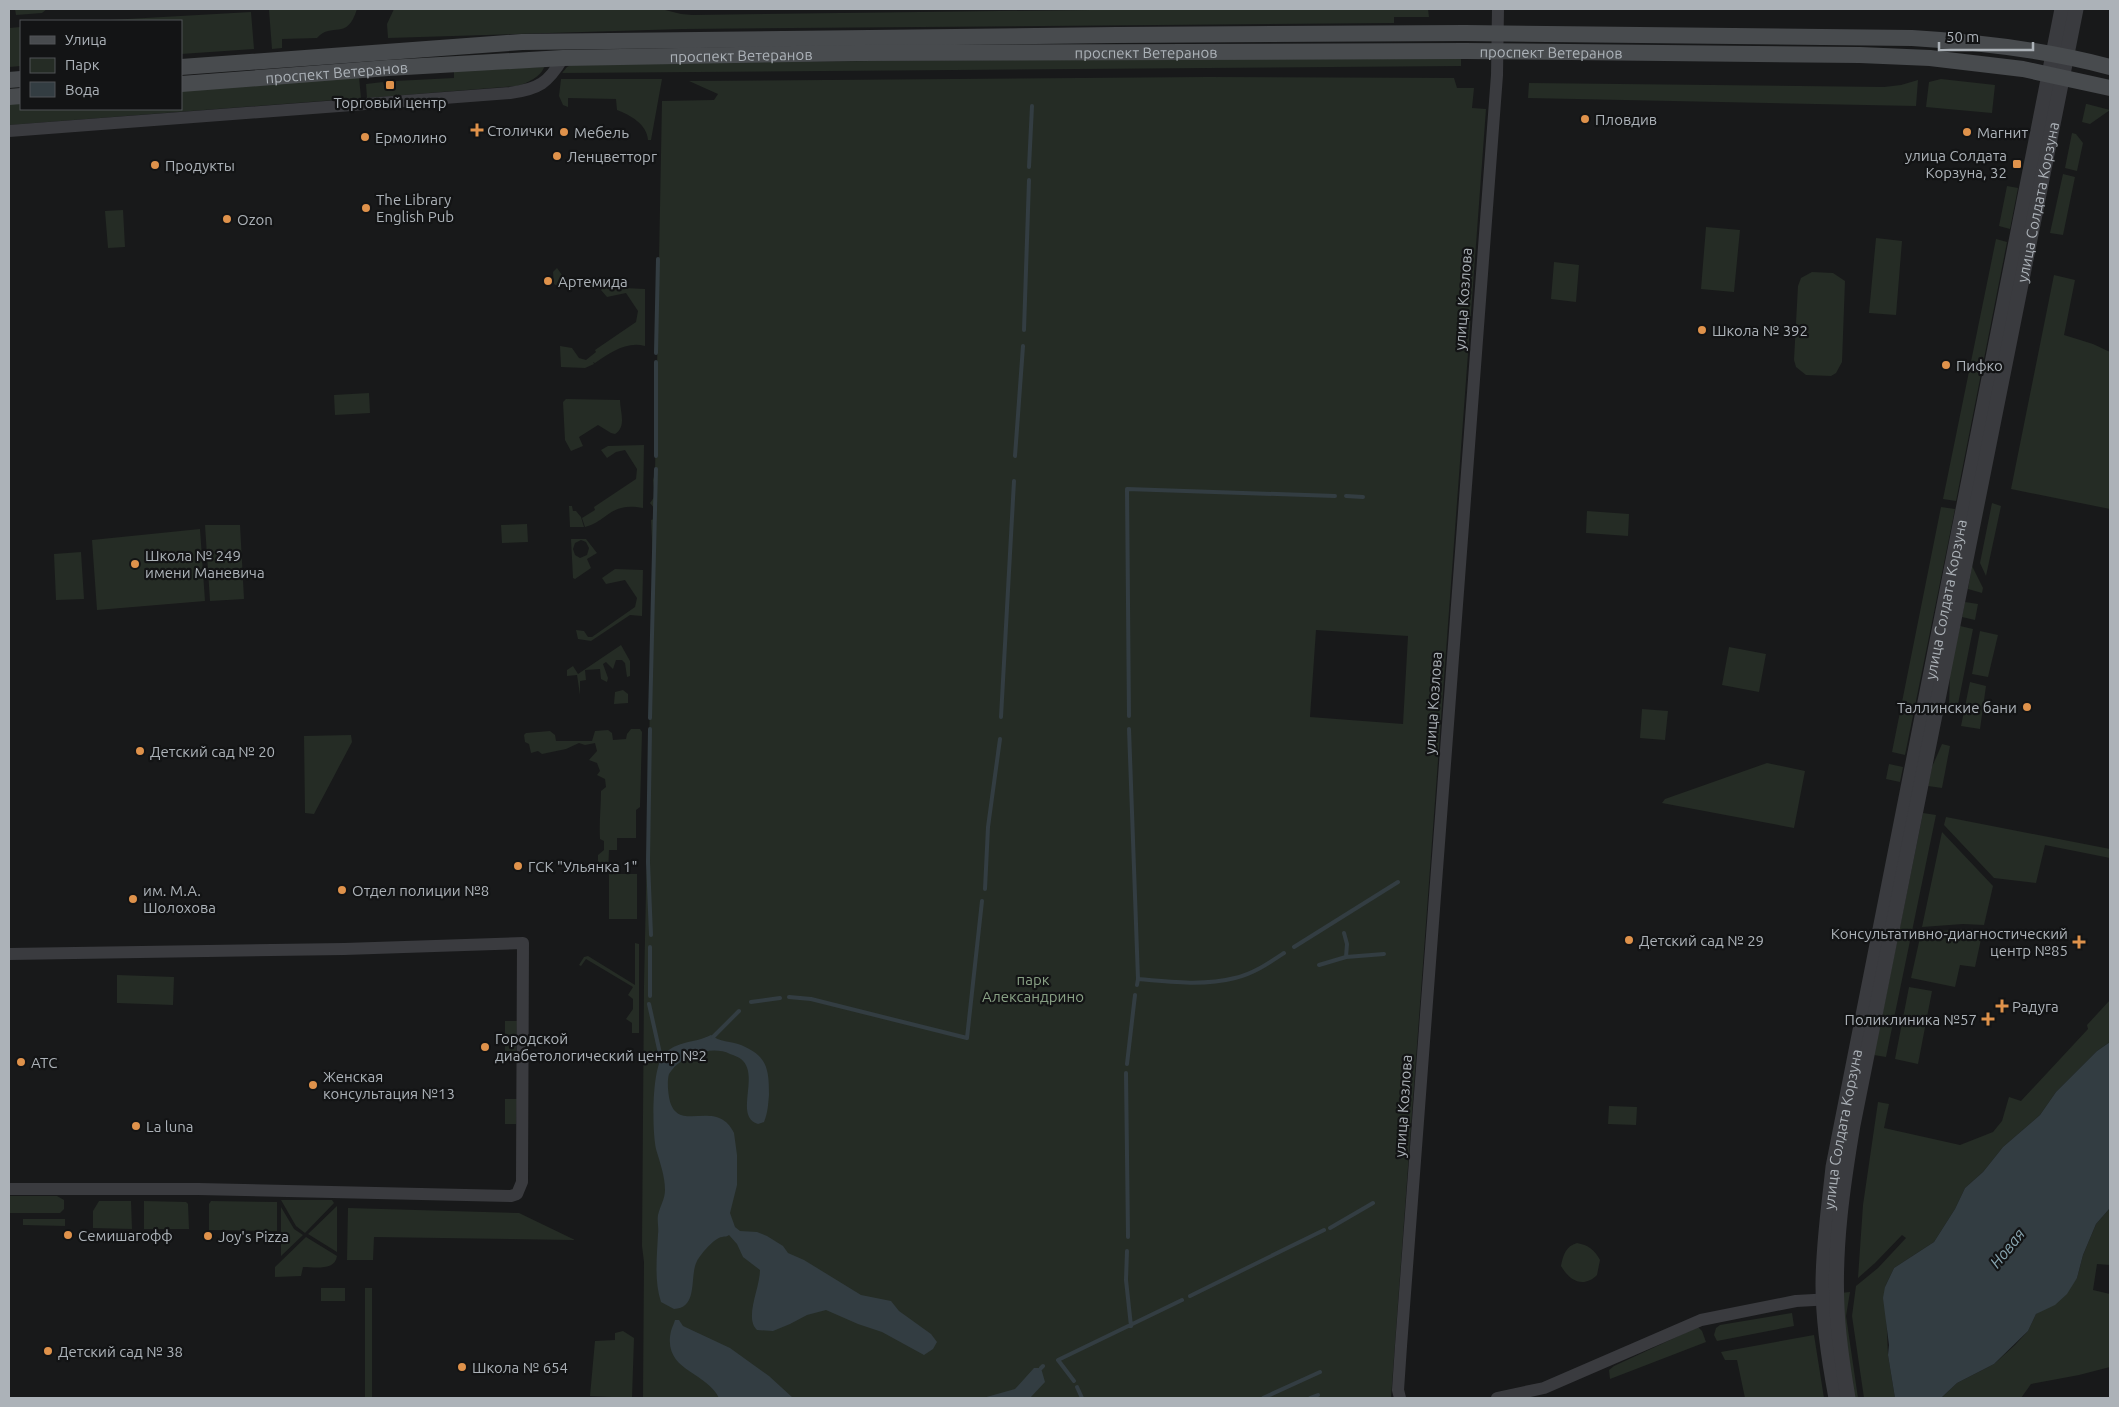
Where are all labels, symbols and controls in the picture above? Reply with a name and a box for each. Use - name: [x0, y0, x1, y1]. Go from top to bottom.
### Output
- legend: [20, 20, 182, 110]
- scale bar: [1939, 20, 2033, 52]
- text: 50 m: [1946, 28, 1979, 45]
- text: Улица: [65, 31, 107, 48]
- street label: проспект Ветеранов: [1075, 43, 1218, 61]
- street label: проспект Ветеранов: [1479, 43, 1623, 61]
- street label: проспект Ветеранов: [669, 45, 813, 65]
- text: Парк: [65, 56, 100, 73]
- street label: проспект Ветеранов: [265, 58, 408, 86]
- marker: Торговый центр: [384, 79, 396, 91]
- text: Вода: [65, 81, 100, 98]
- place label: Торговый центр: [334, 94, 446, 111]
- place label: Пловдив: [1595, 111, 1657, 128]
- marker: Пловдив: [1579, 113, 1591, 125]
- street label: улица Солдата Корзуна: [2013, 120, 2062, 284]
- place label: Столички: [487, 122, 553, 139]
- marker: Столички: [471, 124, 483, 136]
- place label: Мебель: [574, 124, 629, 141]
- place label: Магнит: [1977, 124, 2028, 141]
- marker: Мебель: [558, 126, 570, 138]
- marker: Магнит: [1961, 126, 1973, 138]
- place label: Ермолино: [375, 129, 447, 146]
- marker: Ермолино: [359, 131, 371, 143]
- place label: улица Солдата Корзуна, 32: [1905, 147, 2007, 181]
- place label: Ленцветторг: [567, 148, 657, 165]
- marker: Ленцветторг: [551, 150, 563, 162]
- place label: Продукты: [165, 157, 235, 174]
- marker: улица Солдата Корзуна, 32: [2011, 158, 2023, 170]
- marker: Продукты: [149, 159, 161, 171]
- place label: The Library English Pub: [376, 191, 454, 225]
- marker: The Library English Pub: [360, 202, 372, 214]
- place label: Ozon: [237, 211, 273, 228]
- marker: Ozon: [221, 213, 233, 225]
- street label: улица Козлова: [1451, 247, 1475, 351]
- place label: Артемида: [558, 273, 628, 290]
- marker: Артемида: [542, 275, 554, 287]
- place label: Школа № 392: [1712, 322, 1808, 339]
- marker: Школа № 392: [1696, 324, 1708, 336]
- place label: Пифко: [1956, 357, 2003, 374]
- marker: Пифко: [1940, 359, 1952, 371]
- street label: улица Солдата Корзуна: [1921, 518, 1969, 681]
- place label: Школа № 249 имени Маневича: [145, 547, 265, 581]
- marker: Школа № 249 имени Маневича: [129, 558, 141, 570]
- street label: улица Козлова: [1421, 651, 1445, 755]
- place label: Таллинские бани: [1897, 699, 2017, 716]
- marker: Таллинские бани: [2021, 701, 2033, 713]
- place label: Детский сад № 20: [150, 743, 275, 760]
- marker: Детский сад № 20: [134, 745, 146, 757]
- place label: ГСК "Ульянка 1": [528, 858, 638, 875]
- marker: ГСК "Ульянка 1": [512, 860, 524, 872]
- place label: им. М.А. Шолохова: [143, 882, 216, 916]
- place label: Отдел полиции №8: [352, 882, 489, 899]
- marker: Отдел полиции №8: [336, 884, 348, 896]
- marker: им. М.А. Шолохова: [127, 893, 139, 905]
- place label: Консультативно-диагностический центр №85: [1831, 925, 2068, 959]
- place label: Детский сад № 29: [1639, 932, 1764, 949]
- marker: Детский сад № 29: [1623, 934, 1635, 946]
- marker: Консультативно-диагностический центр №85: [2072, 935, 2086, 949]
- park label: парк Александрино: [982, 971, 1084, 1005]
- place label: Радуга: [2012, 998, 2059, 1015]
- marker: Радуга: [1996, 1000, 2008, 1012]
- place label: Поликлиника №57: [1845, 1011, 1977, 1028]
- marker: Поликлиника №57: [1981, 1012, 1995, 1026]
- place label: Городской диабетологический центр №2: [495, 1030, 707, 1064]
- marker: Городской диабетологический центр №2: [479, 1041, 491, 1053]
- street label: улица Солдата Корзуна: [1820, 1047, 1865, 1211]
- place label: АТС: [31, 1054, 57, 1071]
- street label: улица Козлова: [1391, 1054, 1415, 1158]
- marker: АТС: [15, 1056, 27, 1068]
- place label: Женская консультация №13: [323, 1068, 455, 1102]
- marker: Женская консультация №13: [307, 1079, 319, 1091]
- place label: La luna: [146, 1118, 194, 1135]
- marker: La luna: [130, 1120, 142, 1132]
- water label: Новая: [1986, 1225, 2028, 1271]
- place label: Семишагофф: [78, 1227, 173, 1244]
- place label: Joy's Pizza: [218, 1228, 289, 1245]
- marker: Семишагофф: [62, 1229, 74, 1241]
- marker: Joy's Pizza: [202, 1230, 214, 1242]
- place label: Детский сад № 38: [58, 1343, 183, 1360]
- marker: Детский сад № 38: [42, 1345, 54, 1357]
- place label: Школа № 654: [472, 1359, 568, 1376]
- marker: Школа № 654: [456, 1361, 468, 1373]

